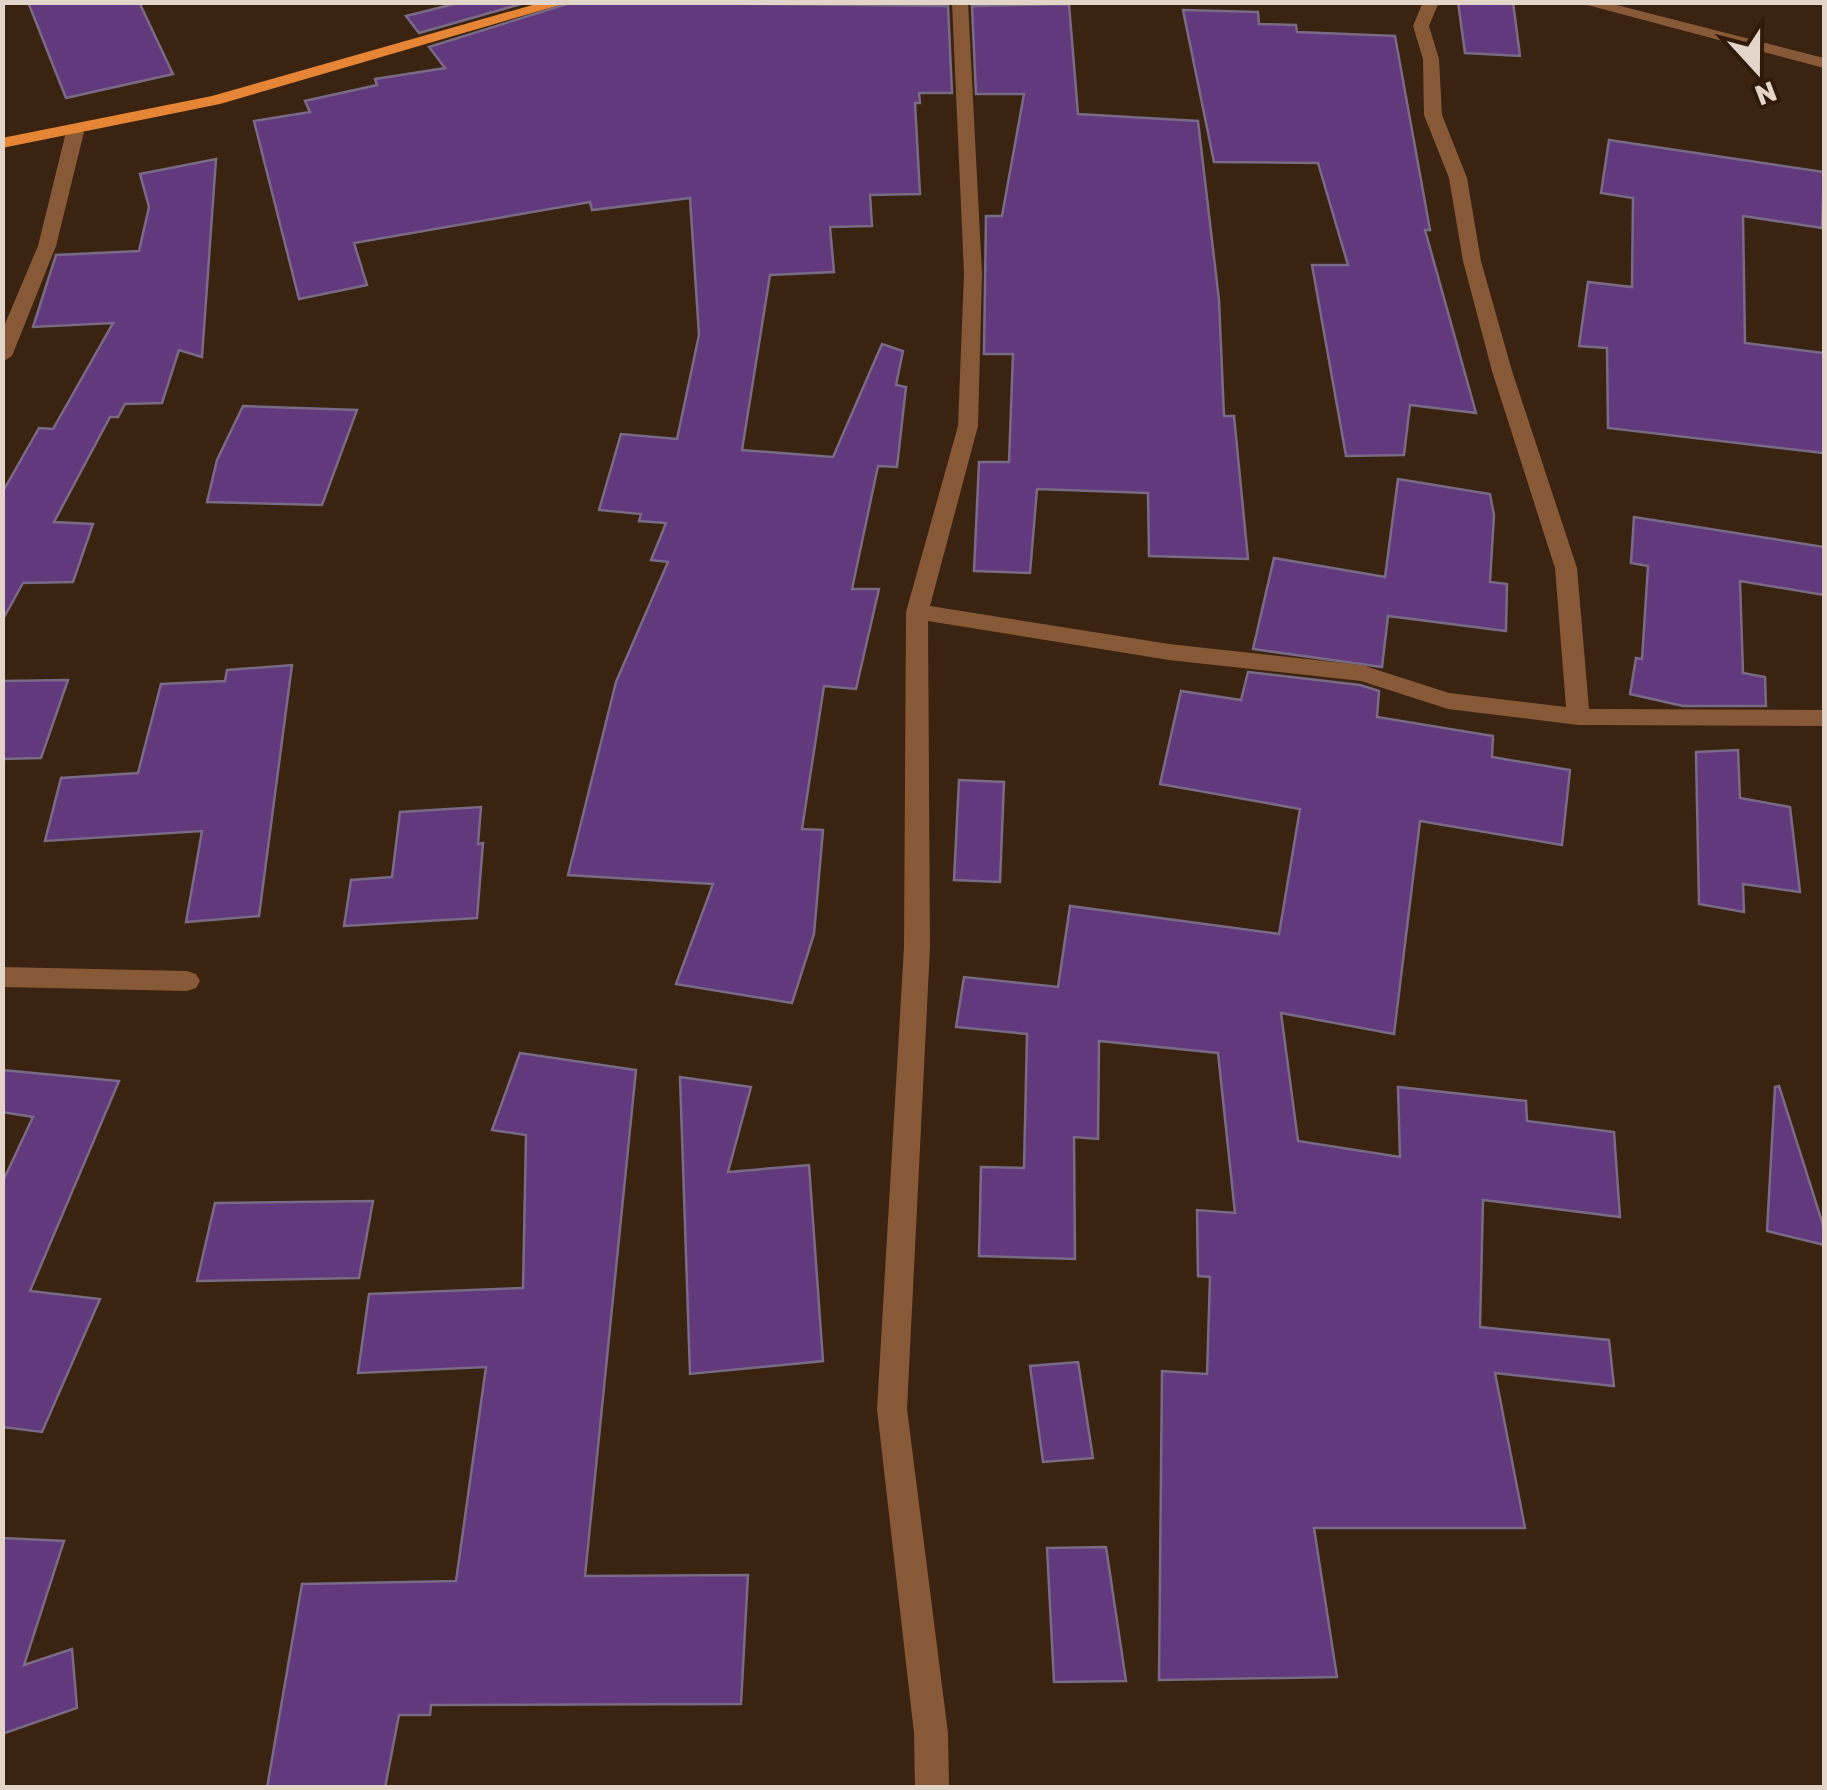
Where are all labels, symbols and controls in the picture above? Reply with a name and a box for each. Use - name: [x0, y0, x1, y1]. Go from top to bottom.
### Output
- north arrow: [1707, 20, 1807, 120]
- text: N: [1750, 74, 1781, 112]

